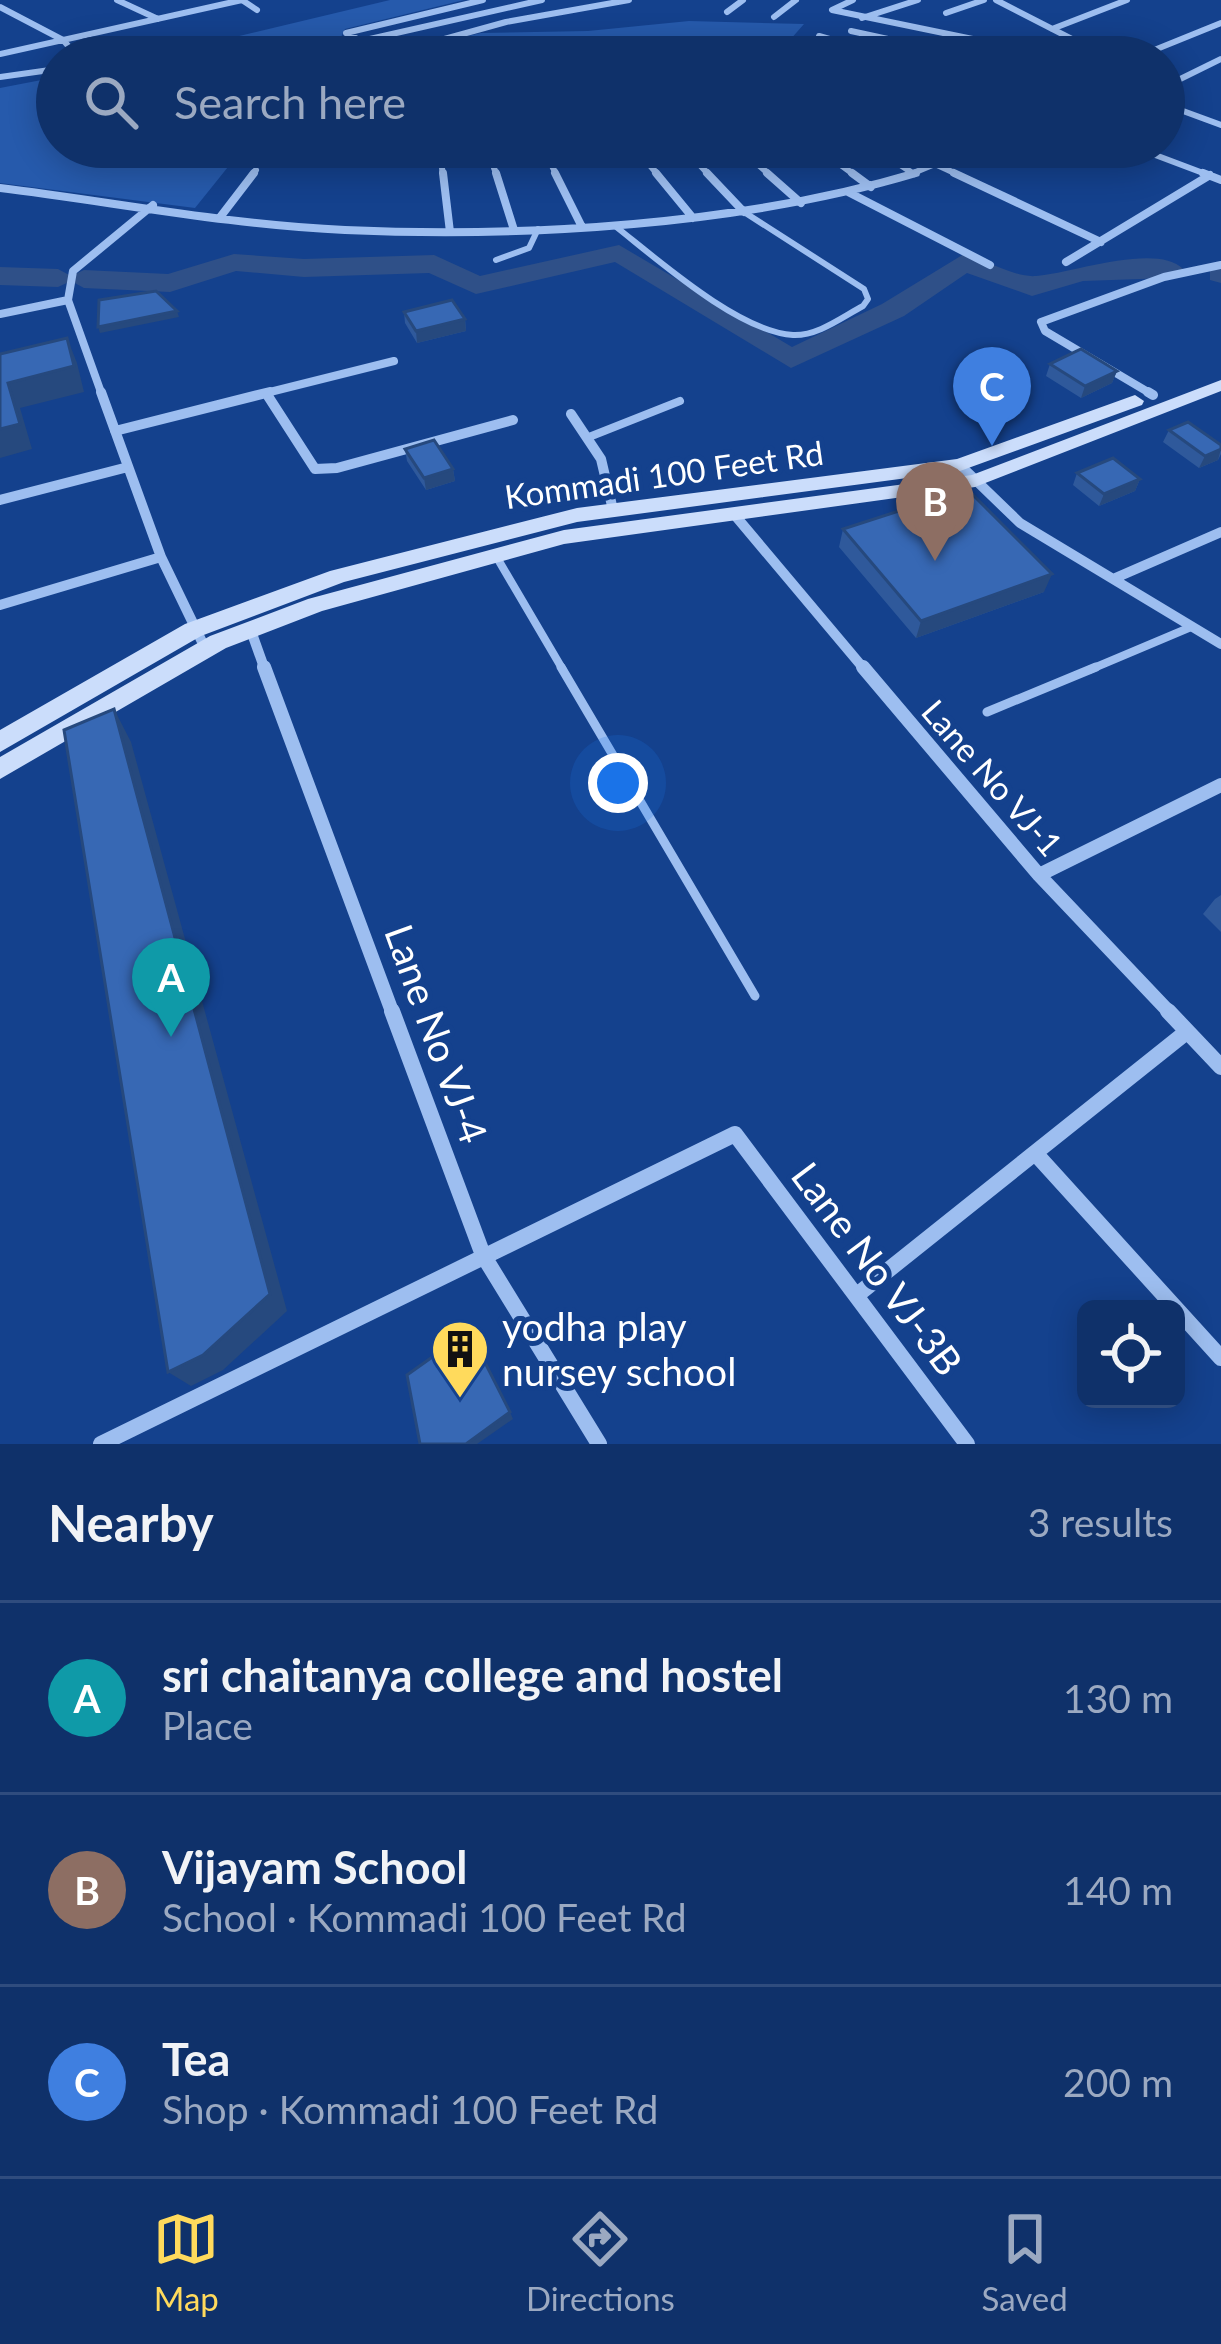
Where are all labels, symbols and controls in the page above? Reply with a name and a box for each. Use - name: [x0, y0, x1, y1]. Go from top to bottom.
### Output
- search box: [36, 36, 1185, 168]
- icon: search: [78, 69, 144, 135]
- text: Search here: [174, 75, 406, 129]
- pin: C: [953, 347, 1031, 446]
- street label: Kommadi 100 Feet Rd: [502, 432, 826, 516]
- pin: B: [896, 462, 974, 561]
- street label: Lane No VJ-1: [914, 691, 1071, 864]
- your location: [588, 753, 648, 813]
- street label: Lane No VJ-4: [376, 918, 498, 1149]
- pin: A: [132, 938, 210, 1037]
- street label: Lane No VJ-3B: [783, 1153, 973, 1384]
- map controls: [1077, 1300, 1185, 1408]
- button: locate: [1077, 1300, 1185, 1408]
- place label: yodha play nursey school: [502, 1303, 736, 1394]
- building icon: yodha play nursey school: [429, 1318, 491, 1400]
- text: Nearby: [48, 1492, 214, 1553]
- text: 3 results: [1028, 1499, 1173, 1545]
- text: sri chaitanya college and hostel: [162, 1648, 783, 1702]
- text: A: [73, 1675, 101, 1721]
- text: 130 m: [1063, 1675, 1173, 1721]
- text: Place: [162, 1702, 253, 1748]
- text: Vijayam School: [162, 1840, 468, 1894]
- text: B: [74, 1867, 100, 1913]
- text: 140 m: [1063, 1867, 1173, 1913]
- text: School · Kommadi 100 Feet Rd: [162, 1894, 687, 1940]
- text: Tea: [162, 2032, 230, 2086]
- text: C: [74, 2059, 100, 2105]
- text: 200 m: [1063, 2059, 1173, 2105]
- text: Shop · Kommadi 100 Feet Rd: [162, 2086, 658, 2132]
- tab: Map: [153, 2206, 219, 2318]
- tab: Directions: [526, 2206, 675, 2318]
- tab: Saved: [981, 2206, 1068, 2318]

